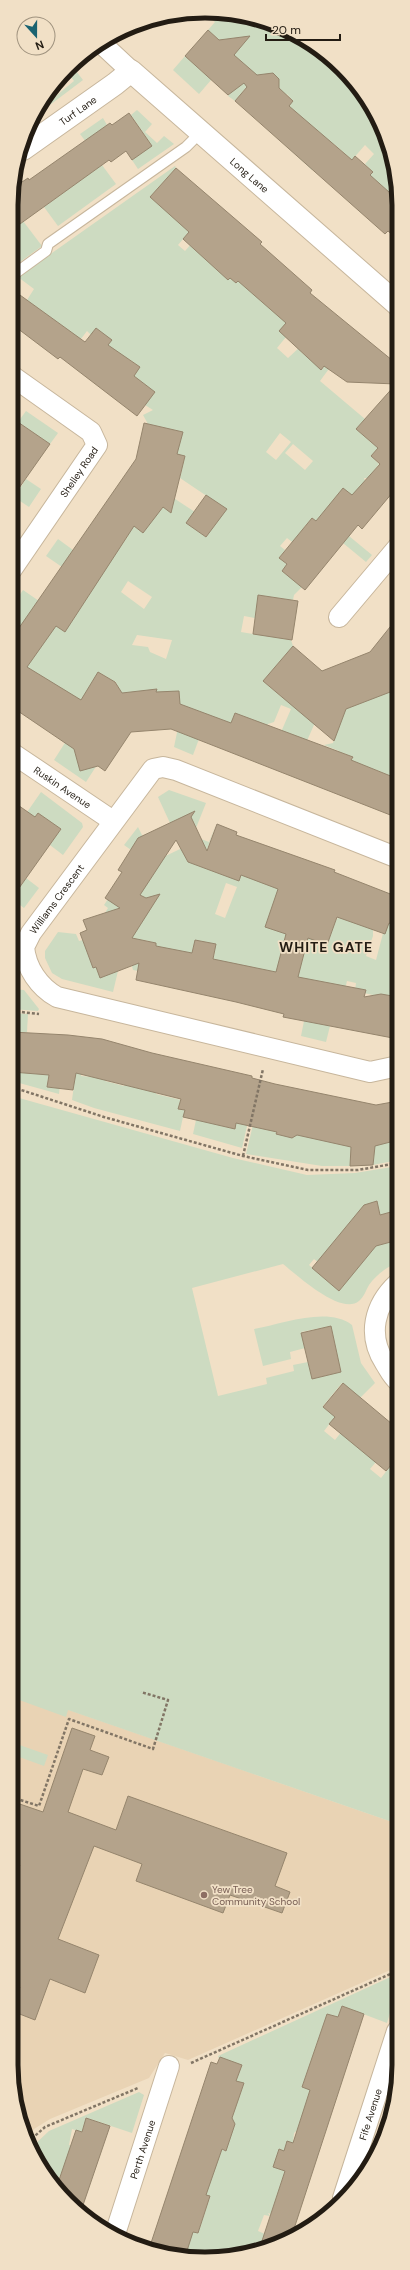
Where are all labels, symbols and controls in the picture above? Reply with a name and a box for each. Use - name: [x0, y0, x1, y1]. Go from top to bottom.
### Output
- north arrow: [16, 16, 56, 56]
- scale bar: [266, 16, 340, 42]
- text: 20 m: [272, 22, 301, 38]
- text: N: [33, 37, 46, 53]
- street label: Turf Lane: [56, 92, 99, 128]
- street label: Long Lane: [228, 155, 272, 196]
- street label: Shelley Road: [57, 444, 101, 500]
- street label: Ruskin Avenue: [31, 763, 94, 811]
- street label: Williams Crescent: [26, 861, 87, 936]
- district label: WHITE GATE: [279, 938, 373, 956]
- place label: Yew Tree Community School: [212, 1883, 300, 1908]
- marker: Yew Tree Community School: [199, 1890, 209, 1900]
- street label: Fife Avenue: [356, 2087, 385, 2142]
- street label: Perth Avenue: [127, 2118, 158, 2180]

